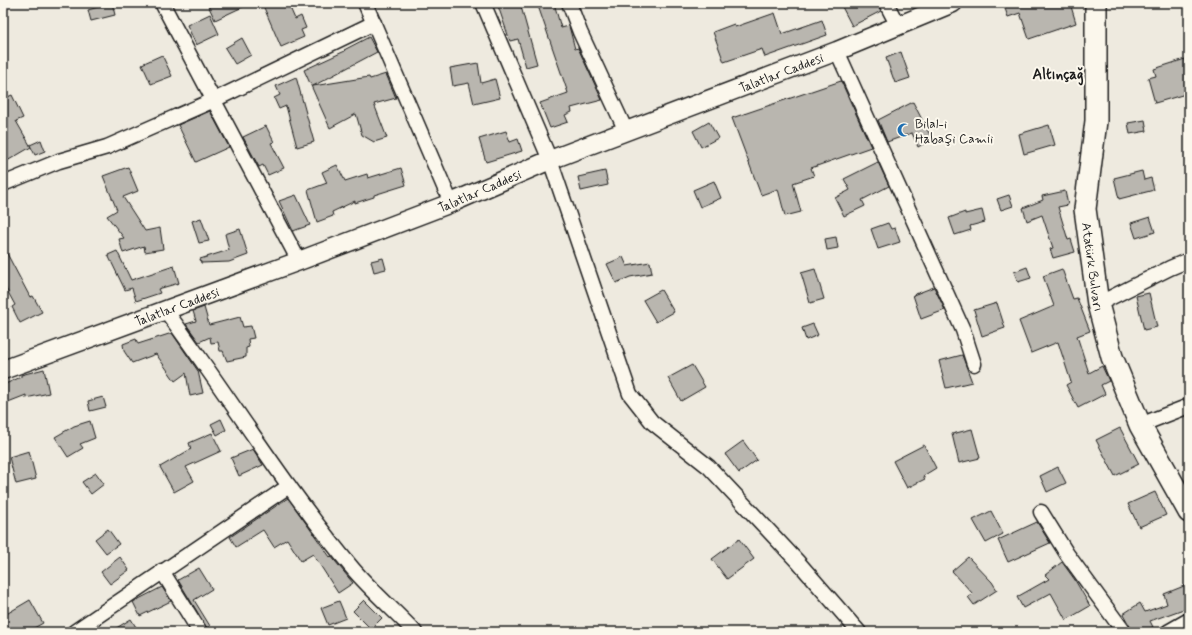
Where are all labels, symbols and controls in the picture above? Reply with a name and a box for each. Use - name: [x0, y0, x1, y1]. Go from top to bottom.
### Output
- street label: Talatlar Caddesi: [737, 50, 826, 97]
- district label: Altınçağ: [1032, 65, 1084, 86]
- place label: Bilal-i Habaşi Camii: [915, 116, 993, 148]
- mosque icon: Bilal-i Habaşi Camii: [896, 122, 912, 138]
- street label: Talatlar Caddesi: [436, 167, 524, 217]
- street label: Atatürk Bulvarı: [1077, 221, 1107, 314]
- street label: Talatlar Caddesi: [132, 284, 222, 331]

